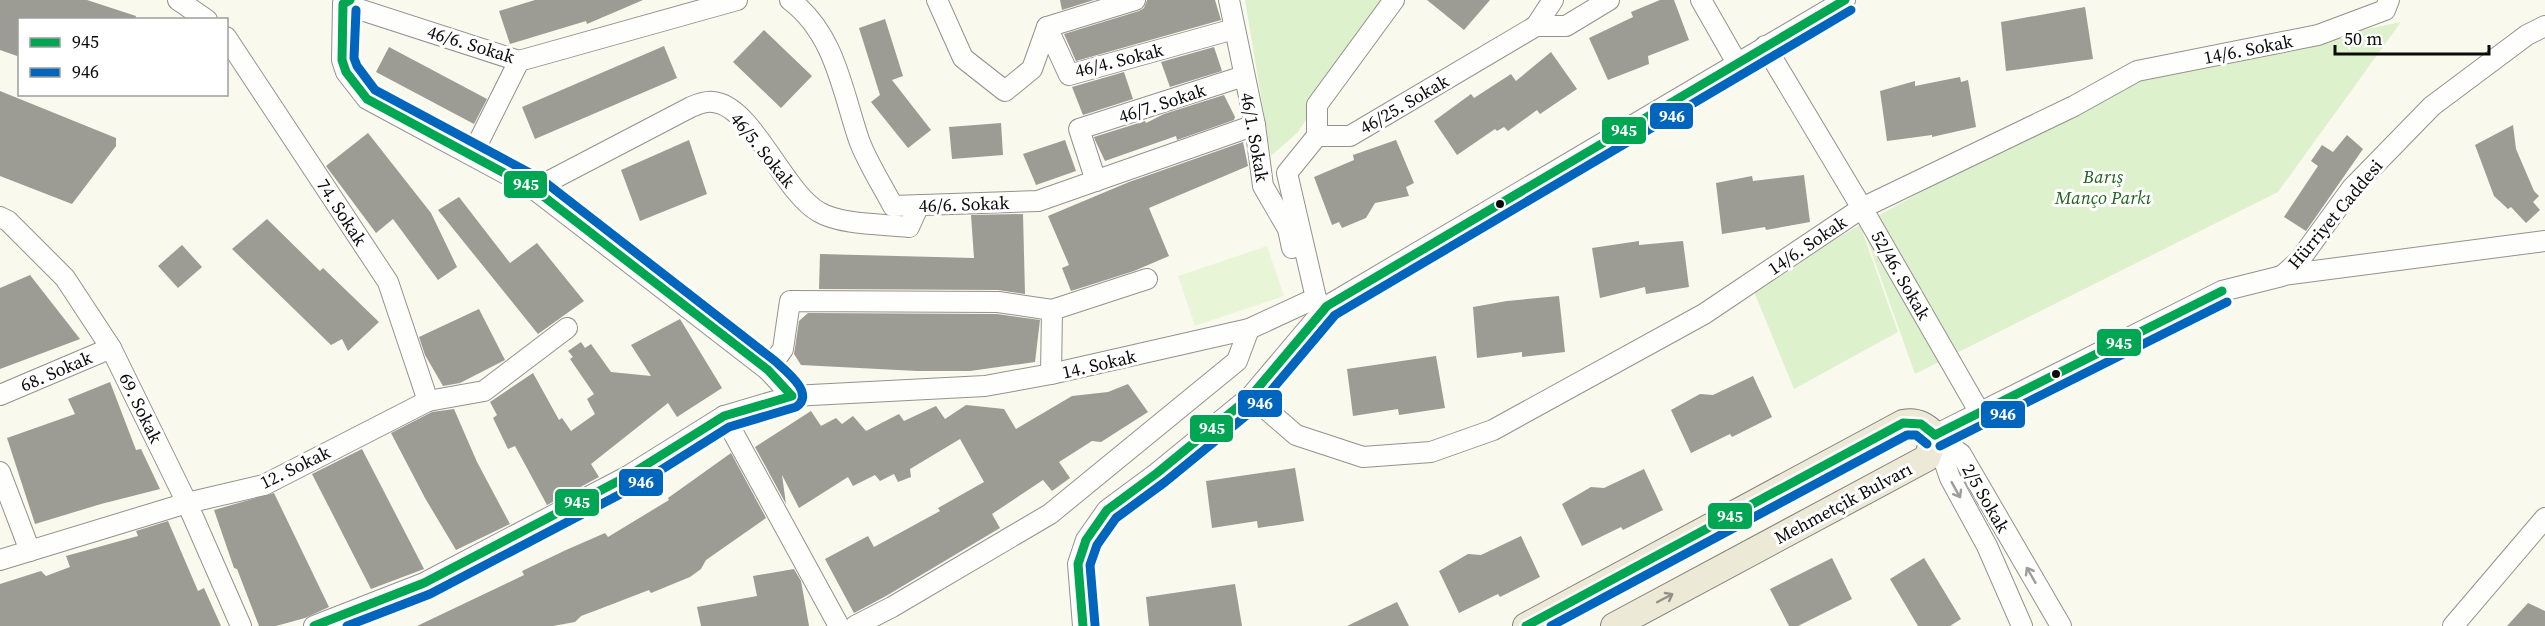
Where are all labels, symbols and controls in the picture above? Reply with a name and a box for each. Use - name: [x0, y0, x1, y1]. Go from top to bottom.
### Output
- legend: [18, 18, 228, 96]
- scale bar: [2335, 18, 2490, 56]
- street label: 46/6. Sokak: [424, 19, 518, 69]
- text: 50 m: [2344, 26, 2382, 51]
- street label: 14/6. Sokak: [2201, 28, 2295, 70]
- text: 945: [72, 29, 99, 54]
- street label: 46/4. Sokak: [1072, 37, 1166, 83]
- text: 946: [72, 59, 99, 84]
- street label: 46/25. Sokak: [1355, 68, 1453, 140]
- street label: 46/7. Sokak: [1115, 77, 1209, 129]
- street label: 46/1. Sokak: [1235, 90, 1275, 184]
- line badge: 946: [1649, 102, 1694, 130]
- text: 946: [1659, 105, 1685, 127]
- street label: 46/5. Sokak: [725, 107, 801, 193]
- line badge: 945: [1601, 116, 1647, 145]
- text: 945: [1611, 119, 1637, 141]
- street label: Hürriyet Caddesi: [2282, 154, 2388, 274]
- park label: Barış Manço Parkı: [2054, 164, 2152, 210]
- line badge: 945: [503, 170, 548, 199]
- text: 945: [513, 173, 539, 195]
- street label: 74. Sokak: [311, 174, 373, 251]
- street label: 46/6. Sokak: [918, 190, 1010, 218]
- unlabelled marker: [1494, 198, 1506, 210]
- street label: 14/6. Sokak: [1763, 209, 1852, 281]
- street label: 52/46. Sokak: [1865, 226, 1937, 324]
- line badge: 945: [2096, 328, 2142, 357]
- text: 945: [2106, 332, 2132, 354]
- street label: 14. Sokak: [1059, 343, 1139, 385]
- street label: 68. Sokak: [16, 345, 96, 397]
- unlabelled marker: [2050, 368, 2062, 380]
- street label: 69. Sokak: [113, 369, 169, 447]
- line badge: 946: [1237, 389, 1283, 418]
- text: 946: [1247, 392, 1273, 414]
- line badge: 946: [1980, 400, 2026, 429]
- text: 946: [1990, 403, 2016, 425]
- line badge: 945: [1189, 414, 1234, 443]
- text: 945: [1199, 417, 1225, 439]
- street label: 12. Sokak: [256, 439, 334, 495]
- street label: Mehmetçik Bulvarı: [1770, 456, 1916, 550]
- street label: 2/5 Sokak: [1956, 459, 2016, 537]
- line badge: 946: [618, 468, 664, 497]
- text: 946: [628, 471, 654, 493]
- one-way arrow: [1950, 481, 1962, 498]
- line badge: 945: [554, 488, 600, 517]
- text: 945: [564, 491, 590, 513]
- line badge: 945: [1707, 502, 1753, 530]
- text: 945: [1717, 505, 1743, 527]
- one-way arrow: [2025, 567, 2037, 584]
- one-way arrow: [1656, 592, 1673, 604]

